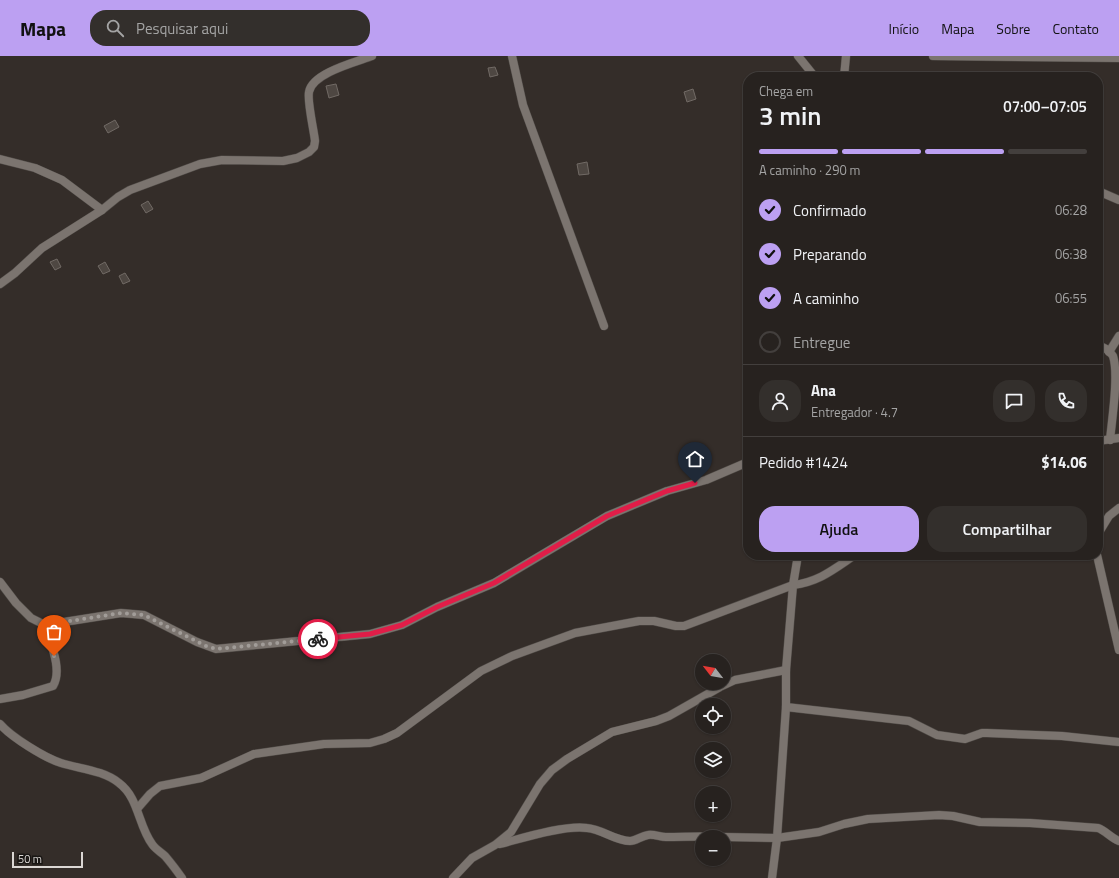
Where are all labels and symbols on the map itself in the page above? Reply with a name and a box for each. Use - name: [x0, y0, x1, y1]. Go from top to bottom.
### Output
- pin: [678, 442, 712, 483]
- pin: [37, 615, 71, 656]
- courier: [298, 619, 338, 659]
- north arrow: [695, 654, 731, 690]
- scale bar: [12, 850, 83, 869]

